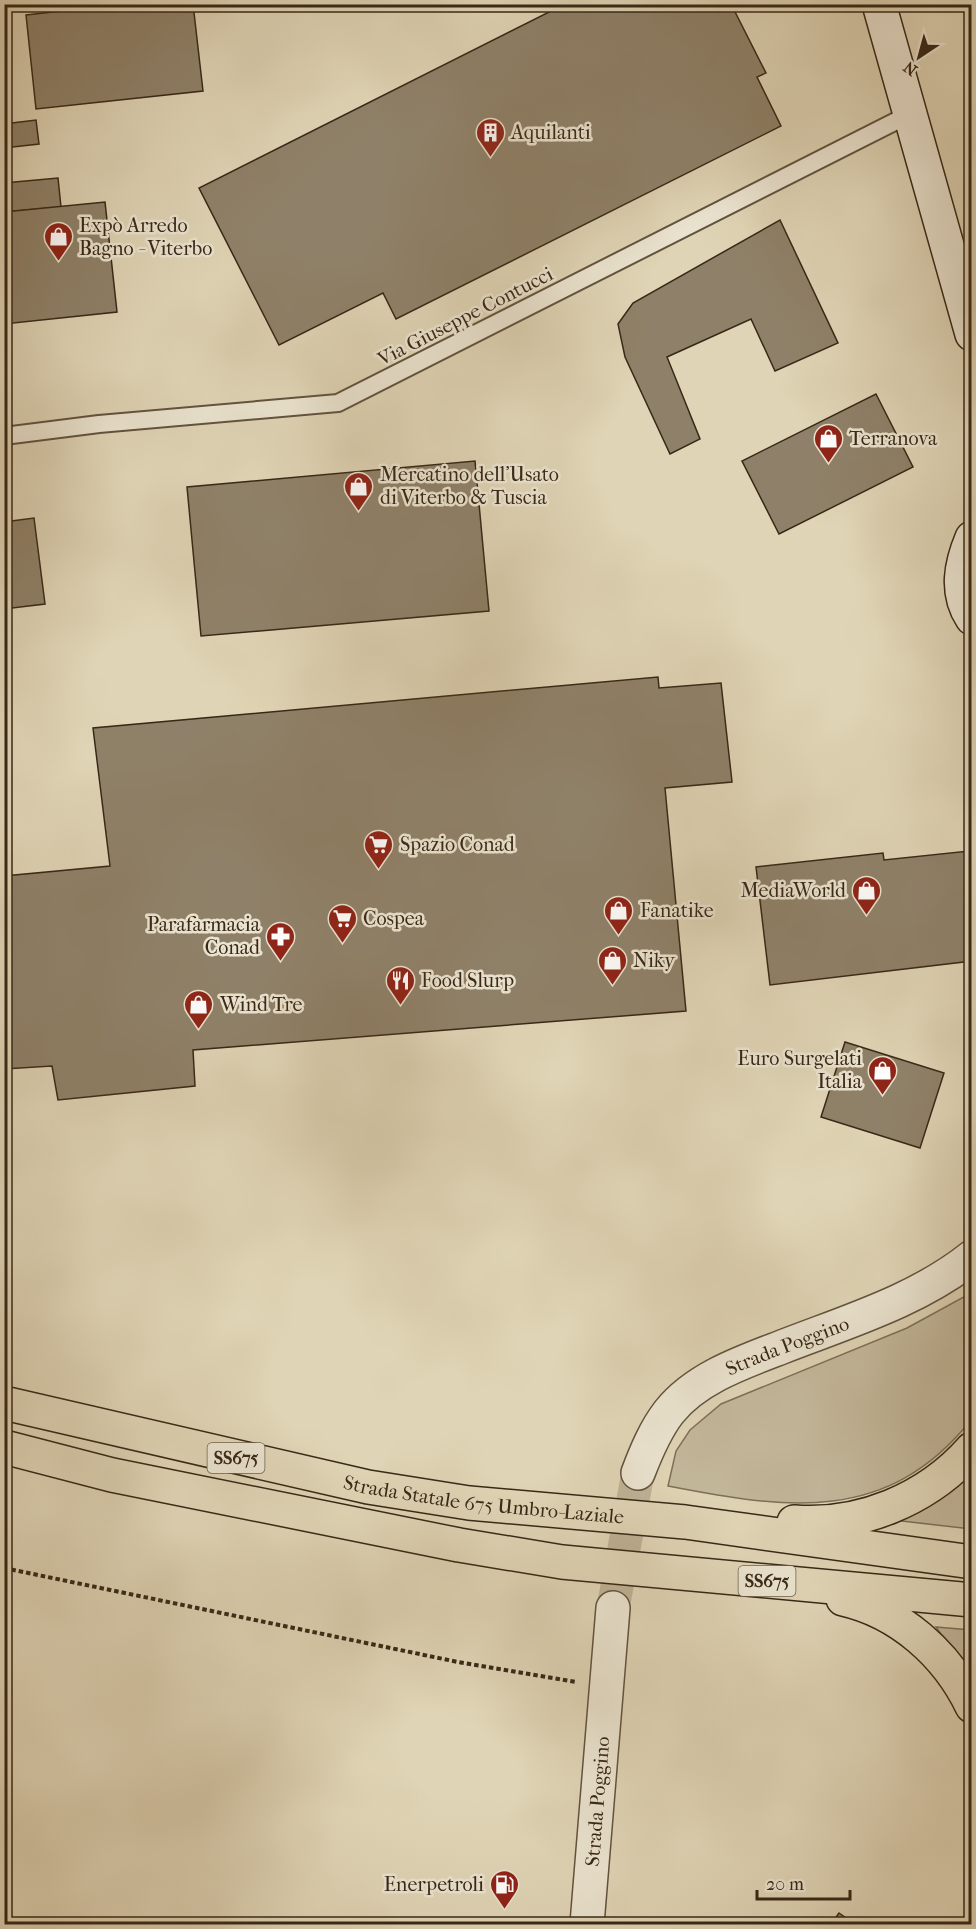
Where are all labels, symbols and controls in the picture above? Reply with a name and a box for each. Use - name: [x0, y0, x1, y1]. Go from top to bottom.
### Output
- north arrow: [889, 27, 949, 87]
- text: N: [899, 57, 921, 80]
- building icon: Aquilanti: [474, 116, 506, 158]
- place label: Aquilanti: [510, 121, 591, 144]
- place label: Expò Arredo Bagno - Viterbo: [79, 214, 212, 260]
- shop icon: Expò Arredo Bagno - Viterbo: [42, 220, 74, 262]
- street label: Via Giuseppe Contucci: [373, 262, 557, 371]
- shop icon: Terranova: [812, 422, 844, 464]
- place label: Terranova: [849, 427, 938, 450]
- place label: Mercatino dell'Usato di Viterbo & Tuscia: [380, 463, 559, 509]
- shop icon: Mercatino dell'Usato di Viterbo & Tuscia: [343, 470, 375, 512]
- supermarket icon: Spazio Conad: [363, 828, 395, 870]
- place label: Spazio Conad: [400, 833, 516, 856]
- shop icon: MediaWorld: [851, 874, 883, 916]
- place label: MediaWorld: [740, 879, 847, 902]
- shop icon: Fanatike: [603, 894, 635, 936]
- place label: Fanatike: [640, 899, 714, 922]
- supermarket icon: Cospea: [326, 902, 358, 944]
- place label: Cospea: [363, 907, 425, 930]
- place label: Parafarmacia Conad: [147, 913, 261, 959]
- pharmacy icon: Parafarmacia Conad: [265, 920, 297, 962]
- shop icon: Niky: [596, 944, 628, 986]
- place label: Niky: [633, 949, 676, 972]
- restaurant icon: Food Slurp: [384, 964, 416, 1006]
- place label: Food Slurp: [421, 969, 514, 992]
- shop icon: Wind Tre: [183, 988, 215, 1030]
- place label: Wind Tre: [219, 993, 303, 1016]
- place label: Euro Surgelati Italia: [737, 1047, 863, 1093]
- shop icon: Euro Surgelati Italia: [867, 1054, 899, 1096]
- street label: Strada Poggino: [722, 1312, 852, 1380]
- road number: SS675: [208, 1443, 264, 1473]
- street label: Strada Statale 675 Umbro-Laziale: [341, 1471, 625, 1529]
- road number: SS675: [738, 1566, 795, 1596]
- street label: Strada Poggino: [581, 1735, 614, 1867]
- scale bar: [757, 1863, 850, 1901]
- fuel station icon: Enerpetroli: [489, 1868, 521, 1910]
- place label: Enerpetroli: [384, 1873, 484, 1896]
- text: 20 m: [766, 1874, 804, 1895]

